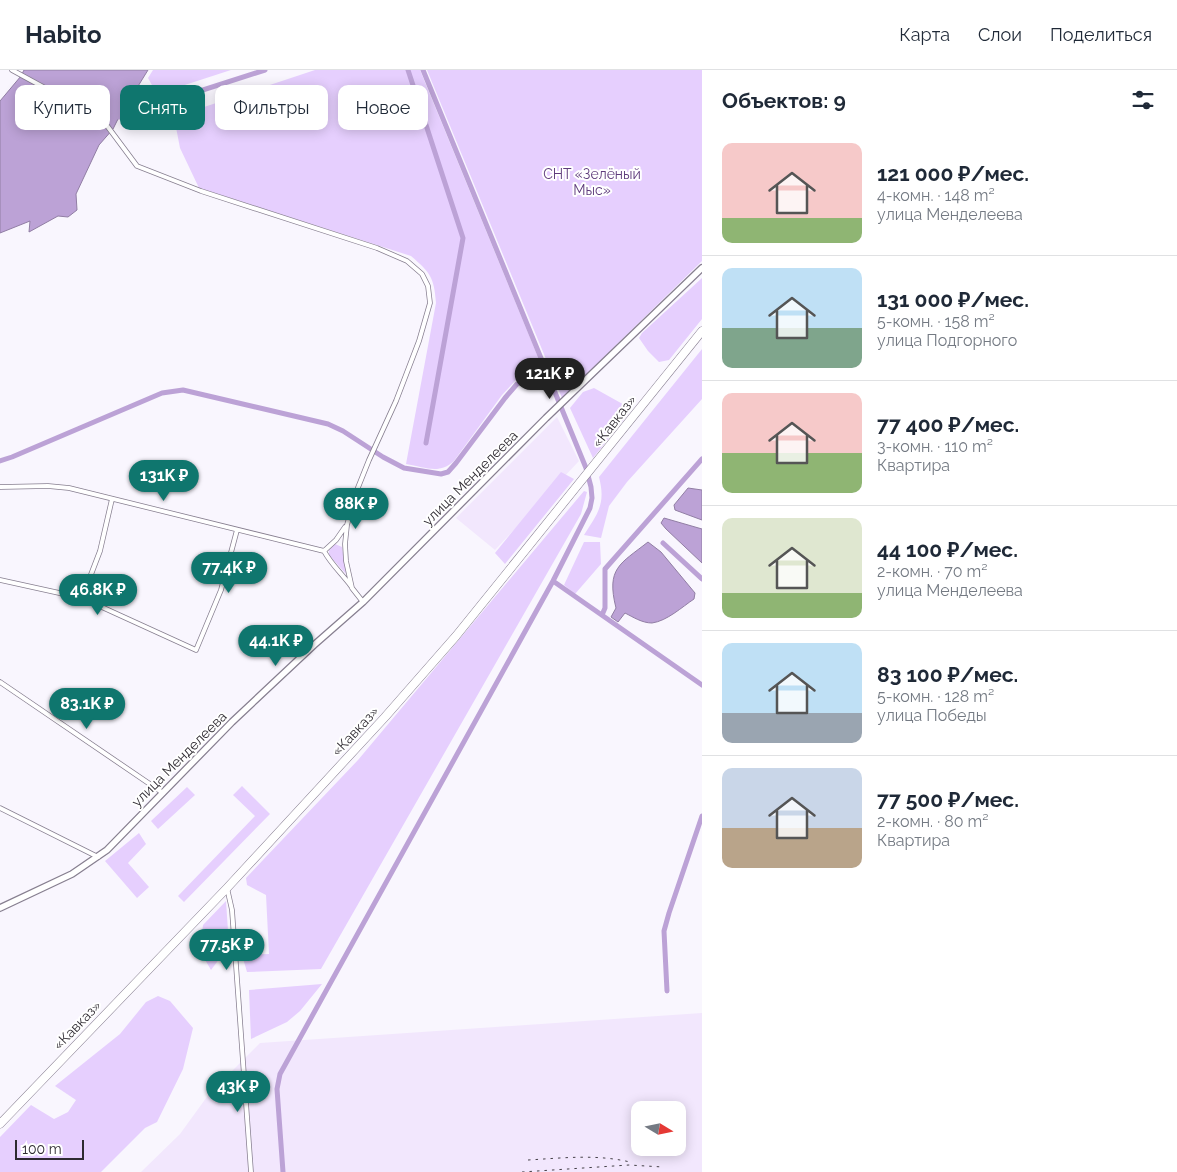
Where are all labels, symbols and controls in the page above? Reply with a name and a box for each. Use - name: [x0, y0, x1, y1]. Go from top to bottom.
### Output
- text: Habito: [25, 20, 101, 49]
- text: Карта: [899, 24, 950, 45]
- text: Слои: [978, 24, 1022, 45]
- text: Поделиться: [1050, 24, 1152, 45]
- chip: Купить: [15, 85, 110, 130]
- chip: Снять: [120, 85, 205, 130]
- chip: Фильтры: [215, 85, 328, 130]
- chip: Новое: [338, 85, 428, 130]
- icon: filters: [1129, 86, 1157, 114]
- text: Объектов: 9: [722, 88, 846, 113]
- text: 121 000 ₽/мес.: [877, 161, 1029, 186]
- icon: home: [762, 163, 822, 223]
- park label: СНТ «Зелёный Мыс»: [543, 166, 641, 198]
- text: 4-комн. · 148 m²: [877, 186, 995, 205]
- text: улица Менделеева: [877, 205, 1023, 224]
- text: 131 000 ₽/мес.: [877, 287, 1029, 312]
- icon: home: [762, 288, 822, 348]
- text: 5-комн. · 158 m²: [877, 312, 995, 331]
- text: улица Подгорного: [877, 331, 1017, 350]
- pin: 121K ₽: [509, 358, 591, 400]
- text: 121K ₽: [526, 364, 574, 383]
- street label: «Кавказ»: [589, 392, 639, 450]
- text: 77 400 ₽/мес.: [877, 412, 1019, 437]
- icon: home: [762, 413, 822, 473]
- street label: улица Менделеева: [419, 427, 521, 529]
- text: 3-комн. · 110 m²: [877, 437, 993, 456]
- text: Квартира: [877, 456, 950, 475]
- pin: 131K ₽: [123, 460, 205, 502]
- text: 131K ₽: [140, 466, 188, 485]
- pin: 88K ₽: [321, 488, 391, 530]
- text: 88K ₽: [335, 494, 377, 513]
- text: 44 100 ₽/мес.: [877, 537, 1018, 562]
- icon: home: [762, 538, 822, 598]
- pin: 77.4K ₽: [183, 552, 275, 594]
- text: 77.4K ₽: [202, 558, 256, 577]
- text: 2-комн. · 70 m²: [877, 562, 988, 581]
- pin: 46.8K ₽: [52, 574, 144, 616]
- text: 46.8K ₽: [70, 580, 126, 599]
- text: улица Менделеева: [877, 581, 1023, 600]
- pin: 44.1K ₽: [230, 624, 322, 667]
- text: 44.1K ₽: [249, 631, 303, 650]
- text: 83 100 ₽/мес.: [877, 662, 1018, 687]
- icon: home: [762, 663, 822, 723]
- text: 5-комн. · 128 m²: [877, 687, 994, 706]
- pin: 83.1K ₽: [41, 688, 133, 730]
- text: 83.1K ₽: [60, 694, 114, 713]
- street label: «Кавказ»: [328, 703, 382, 759]
- text: улица Победы: [877, 706, 987, 725]
- street label: улица Менделеева: [128, 708, 230, 810]
- text: 77 500 ₽/мес.: [877, 787, 1019, 812]
- icon: home: [762, 788, 822, 848]
- text: 2-комн. · 80 m²: [877, 812, 989, 831]
- text: Квартира: [877, 831, 950, 850]
- pin: 77.5K ₽: [181, 928, 273, 971]
- text: 77.5K ₽: [200, 935, 254, 954]
- street label: «Кавказ»: [50, 997, 104, 1053]
- pin: 43K ₽: [203, 1070, 273, 1113]
- text: 43K ₽: [217, 1077, 259, 1096]
- north arrow: [631, 1101, 686, 1156]
- map controls: [631, 1101, 686, 1156]
- scale bar: [15, 1137, 84, 1160]
- text: 100 m: [22, 1141, 62, 1157]

